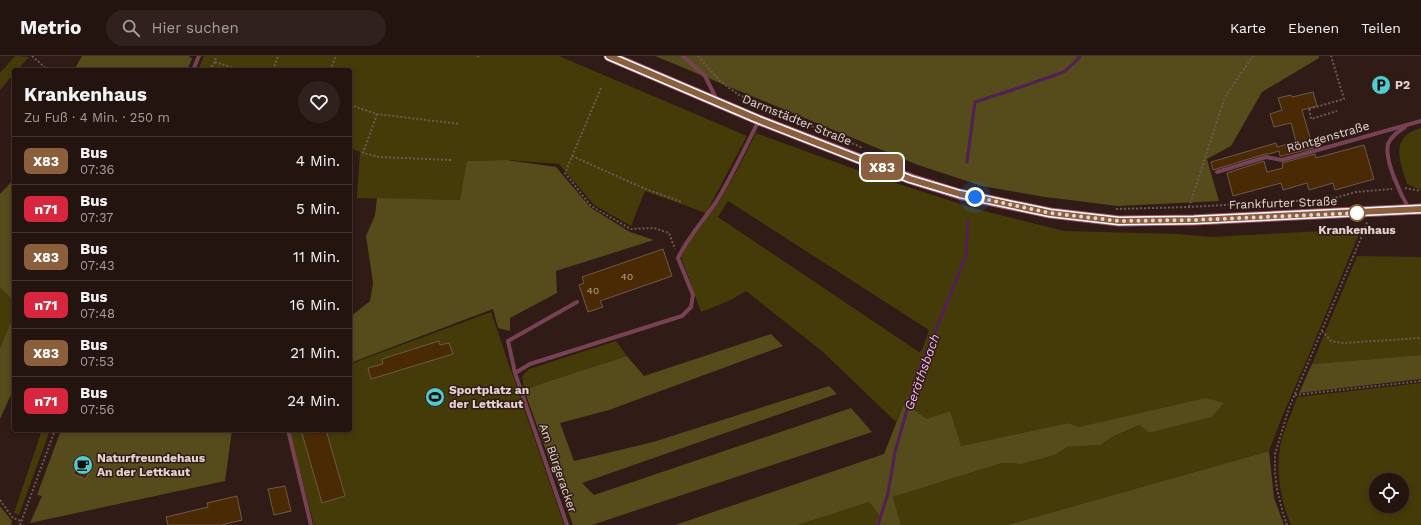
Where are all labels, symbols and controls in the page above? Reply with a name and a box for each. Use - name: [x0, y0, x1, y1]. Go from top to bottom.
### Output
- search box: [106, 10, 386, 46]
- text: Metrio: [20, 16, 82, 39]
- icon: search: [120, 17, 142, 39]
- text: Hier suchen: [152, 19, 239, 37]
- text: Karte: [1230, 20, 1266, 36]
- text: Ebenen: [1288, 20, 1339, 36]
- text: Teilen: [1361, 20, 1401, 36]
- parking icon: P2: [1370, 74, 1392, 96]
- place label: P2: [1395, 78, 1410, 92]
- button: heart: [298, 81, 340, 123]
- text: Krankenhaus: [24, 83, 147, 106]
- street label: Darmstädter Straße: [740, 92, 854, 148]
- text: Zu Fuß · 4 Min. · 250 m: [24, 110, 170, 125]
- street label: Röntgenstraße: [1285, 118, 1371, 155]
- text: Bus: [80, 144, 108, 162]
- text: 4 Min.: [296, 152, 340, 170]
- text: X83: [33, 153, 59, 169]
- line badge: X83: [859, 154, 905, 180]
- text: X83: [869, 159, 895, 175]
- text: 07:36: [80, 162, 114, 177]
- your location: [965, 187, 985, 207]
- text: Bus: [80, 192, 108, 210]
- street label: Frankfurter Straße: [1229, 194, 1338, 212]
- text: 5 Min.: [296, 200, 340, 218]
- text: n71: [35, 201, 57, 217]
- marker: Krankenhaus: [1348, 204, 1366, 222]
- text: 07:37: [80, 210, 113, 225]
- place label: Krankenhaus: [1318, 223, 1396, 237]
- text: Bus: [80, 240, 108, 258]
- text: 11 Min.: [293, 248, 340, 266]
- text: X83: [33, 249, 59, 265]
- text: 07:43: [80, 258, 115, 273]
- house number: 40: [621, 271, 633, 282]
- house number: 40: [587, 285, 599, 296]
- text: Bus: [80, 288, 108, 306]
- text: 16 Min.: [290, 296, 340, 314]
- text: n71: [35, 297, 57, 313]
- text: 07:48: [80, 306, 115, 321]
- water label: Geräthsbach: [901, 332, 943, 412]
- text: Bus: [80, 336, 108, 354]
- text: 21 Min.: [290, 344, 340, 362]
- text: X83: [33, 345, 59, 361]
- text: 07:53: [80, 354, 114, 369]
- place label: Sportplatz an der Lettkaut: [449, 383, 529, 411]
- text: Bus: [80, 384, 108, 402]
- sports icon: Sportplatz an der Lettkaut: [424, 386, 446, 408]
- text: 24 Min.: [287, 392, 340, 410]
- text: n71: [35, 393, 57, 409]
- text: 07:56: [80, 402, 114, 417]
- street label: Am Bürgeracker: [536, 422, 580, 514]
- place label: Naturfreundehaus An der Lettkaut: [97, 451, 206, 479]
- cafe icon: Naturfreundehaus An der Lettkaut: [72, 454, 94, 476]
- map controls: [1369, 473, 1409, 513]
- button: locate: [1369, 473, 1409, 513]

